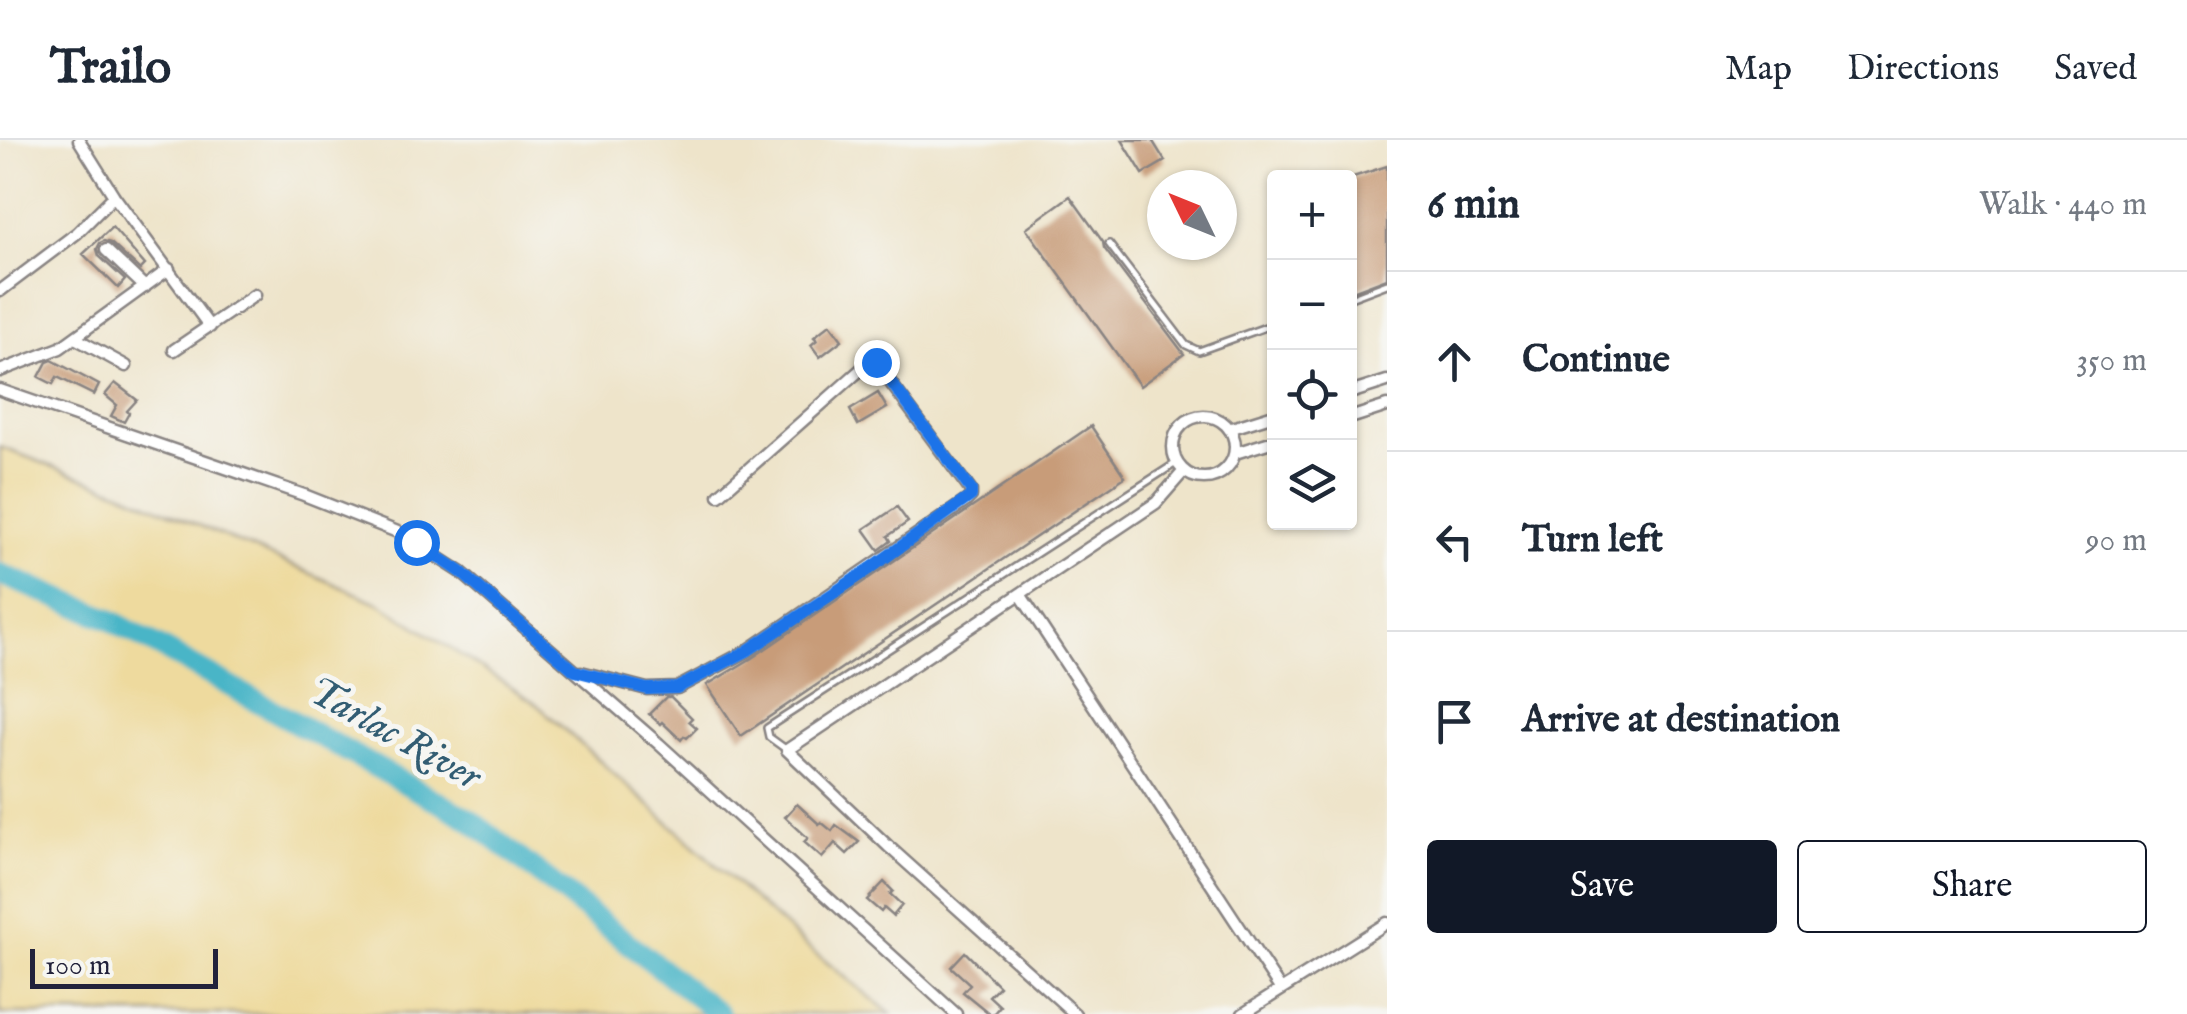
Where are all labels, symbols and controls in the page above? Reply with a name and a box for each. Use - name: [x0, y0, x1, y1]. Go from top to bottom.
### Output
- text: Trailo: [50, 39, 171, 99]
- text: Map: [1725, 47, 1792, 92]
- text: Directions: [1847, 47, 1999, 92]
- text: Saved: [2054, 47, 2137, 92]
- north arrow: [1147, 170, 1237, 260]
- map controls: [1267, 170, 1357, 530]
- button: +: [1267, 170, 1357, 260]
- text: 6 min: [1427, 179, 1520, 232]
- text: Walk · 440 m: [1979, 185, 2147, 226]
- button: −: [1267, 260, 1357, 350]
- icon: ahead: [1427, 334, 1482, 389]
- text: Continue: [1522, 337, 1670, 385]
- route end: [854, 340, 900, 386]
- text: 350 m: [2076, 341, 2147, 382]
- button: locate: [1267, 350, 1357, 440]
- button: layers: [1267, 440, 1357, 530]
- icon: left: [1427, 514, 1482, 569]
- text: Turn left: [1522, 517, 1663, 565]
- route start: [394, 520, 440, 566]
- text: 90 m: [2086, 521, 2147, 562]
- water label: Tarlac River: [299, 667, 491, 804]
- icon: arrive: [1427, 694, 1482, 749]
- text: Arrive at destination: [1522, 697, 1840, 745]
- button: Save: [1427, 840, 1777, 933]
- button: Share: [1797, 840, 2147, 933]
- scale bar: [30, 944, 218, 988]
- text: 100 m: [45, 949, 111, 984]

